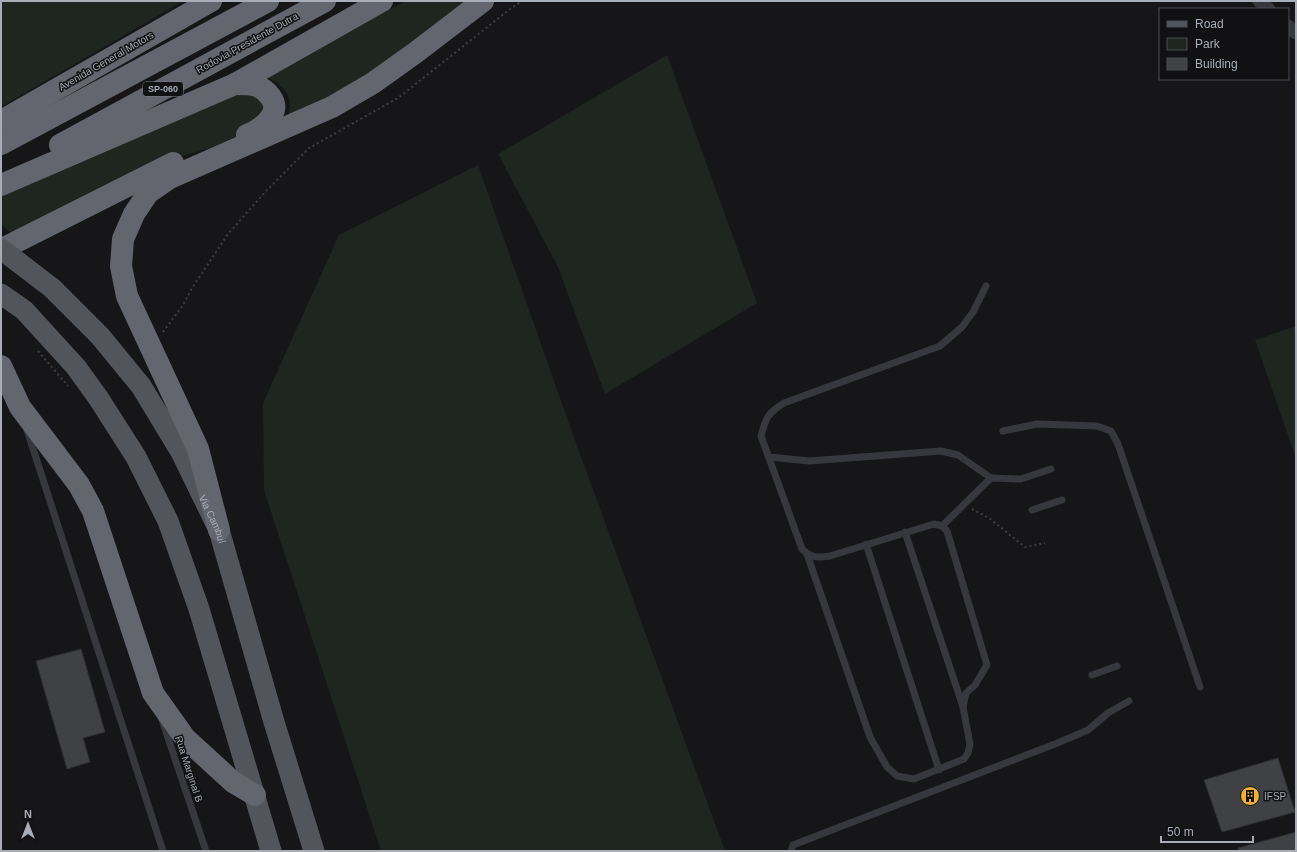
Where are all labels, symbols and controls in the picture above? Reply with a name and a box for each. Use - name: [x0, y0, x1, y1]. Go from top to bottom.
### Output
- legend: [1159, 8, 1289, 80]
- street label: Rodovia Presidente Dutra: [194, 10, 300, 76]
- text: Road: [1195, 17, 1224, 31]
- street label: Avenida General Motors: [57, 29, 155, 93]
- text: Park: [1195, 37, 1221, 51]
- text: Building: [1195, 57, 1238, 71]
- road number: SP-060: [143, 82, 183, 96]
- street label: Via Cambuí: [197, 493, 228, 545]
- street label: Rua Marginal B: [173, 735, 205, 804]
- building icon: IFSP: [1239, 785, 1261, 807]
- place label: IFSP: [1264, 791, 1287, 802]
- north arrow: [8, 804, 48, 844]
- text: N: [24, 808, 32, 820]
- scale bar: [1161, 818, 1253, 844]
- text: 50 m: [1167, 825, 1194, 839]

